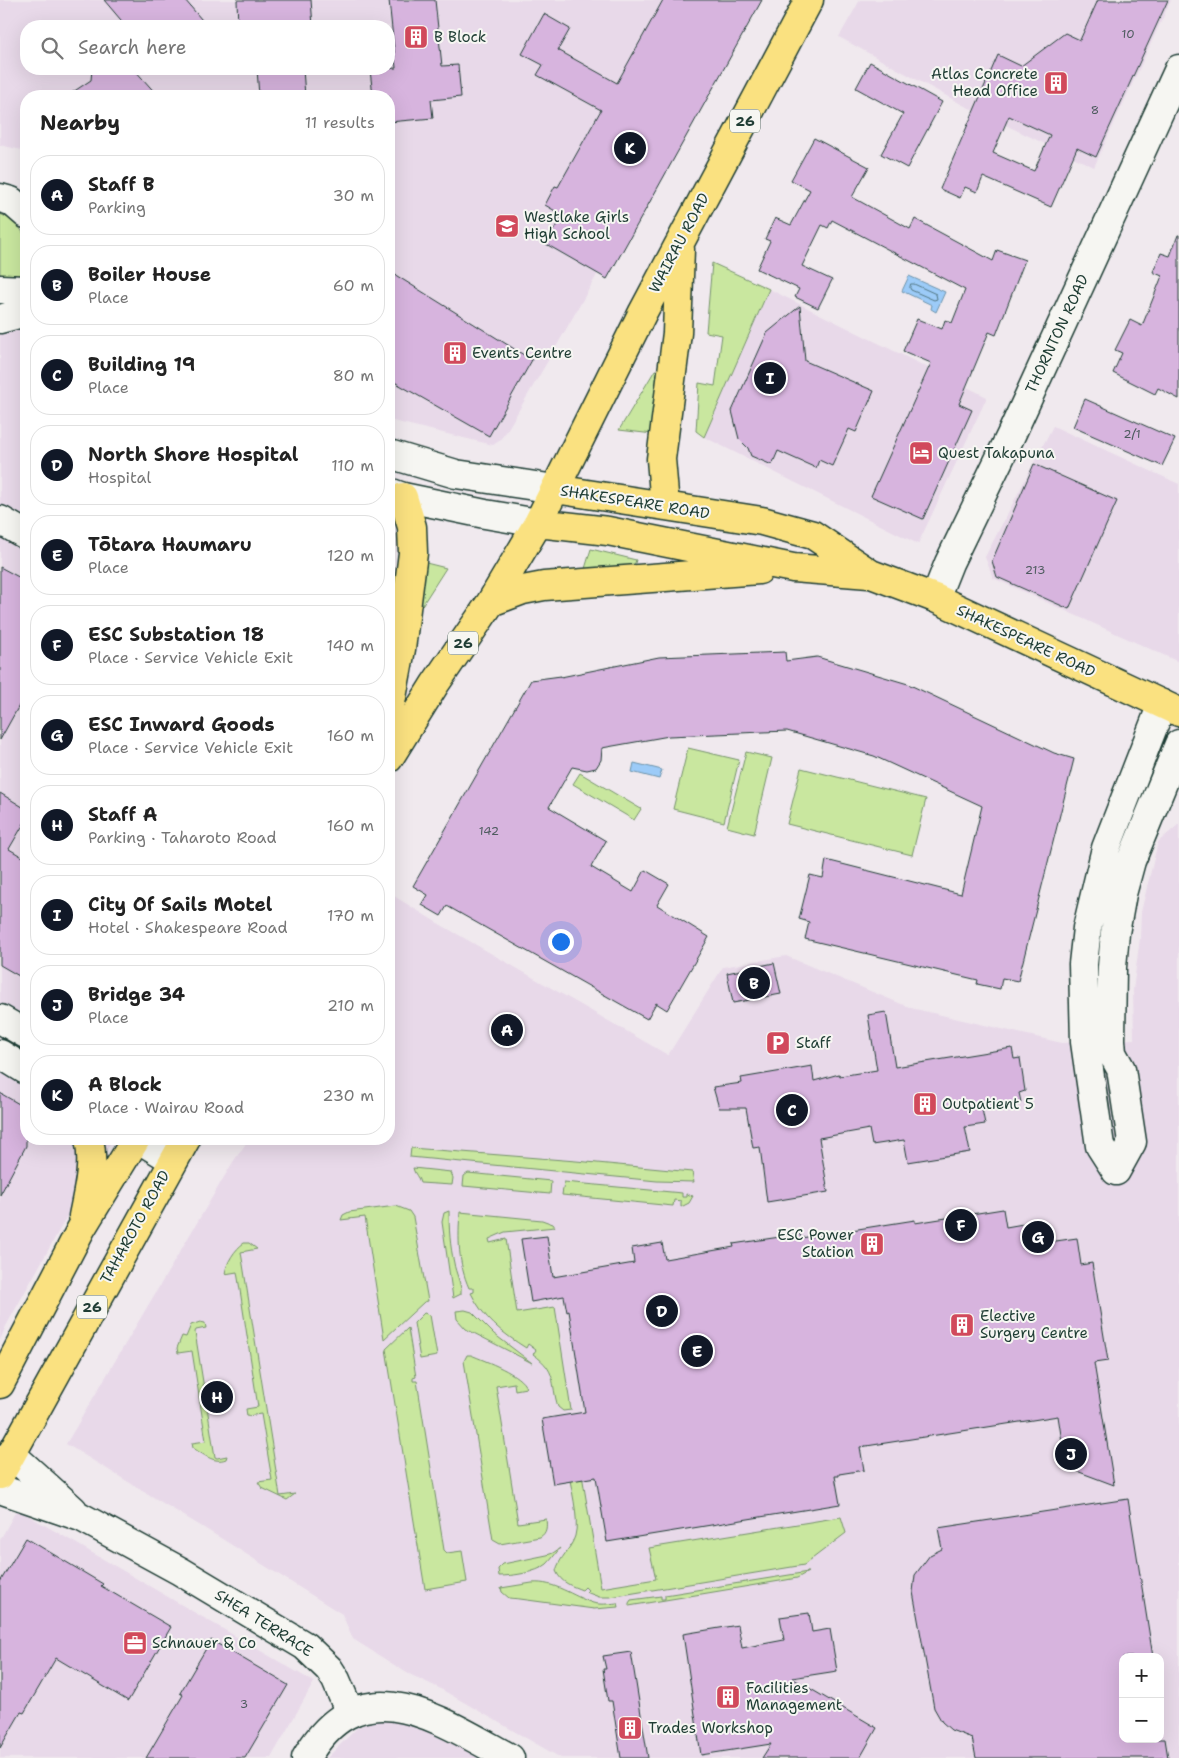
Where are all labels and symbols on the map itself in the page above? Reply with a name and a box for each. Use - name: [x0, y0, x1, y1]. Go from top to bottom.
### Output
- building icon: B Block: [403, 24, 429, 50]
- house number: 10: [1121, 26, 1135, 42]
- place label: B Block: [434, 27, 486, 47]
- place label: Atlas Concrete Head Office: [931, 64, 1038, 101]
- building icon: Atlas Concrete Head Office: [1043, 70, 1069, 96]
- house number: 8: [1091, 102, 1099, 118]
- road number: 26: [730, 110, 760, 132]
- pin: K: [614, 129, 646, 167]
- street label: WAIRAU ROAD: [644, 189, 714, 296]
- place label: Westlake Girls High School: [524, 207, 629, 244]
- school or university icon: Westlake Girls High School: [494, 213, 520, 239]
- street label: THORNTON ROAD: [1021, 271, 1093, 397]
- building icon: Events Centre: [442, 340, 468, 366]
- place label: Events Centre: [472, 343, 572, 363]
- pin: I: [754, 359, 786, 397]
- house number: 2/1: [1123, 426, 1141, 442]
- hotel icon: Quest Takapuna: [908, 440, 934, 466]
- place label: Quest Takapuna: [938, 443, 1055, 463]
- street label: SHAKESPEARE ROAD: [559, 480, 711, 524]
- house number: 213: [1025, 562, 1045, 578]
- street label: SHAKESPEARE ROAD: [953, 600, 1099, 682]
- road number: 26: [448, 632, 478, 654]
- house number: 142: [479, 823, 499, 839]
- your location: [548, 929, 574, 955]
- pin: B: [738, 964, 770, 1002]
- pin: A: [491, 1011, 523, 1049]
- parking icon: Staff: [765, 1030, 791, 1056]
- place label: Staff: [796, 1033, 832, 1053]
- pin: C: [776, 1091, 808, 1129]
- building icon: Outpatient 5: [912, 1091, 938, 1117]
- place label: Outpatient 5: [942, 1094, 1034, 1114]
- street label: TAHAROTO ROAD: [96, 1167, 174, 1287]
- pin: F: [945, 1206, 977, 1244]
- pin: G: [1022, 1218, 1054, 1256]
- place label: ESC Power Station: [777, 1225, 854, 1262]
- building icon: ESC Power Station: [859, 1231, 885, 1257]
- pin: D: [646, 1292, 678, 1330]
- road number: 26: [77, 1295, 107, 1318]
- place label: Elective Surgery Centre: [980, 1306, 1088, 1343]
- building icon: Elective Surgery Centre: [949, 1312, 975, 1338]
- pin: E: [681, 1332, 713, 1370]
- pin: H: [201, 1378, 233, 1416]
- pin: J: [1055, 1435, 1087, 1473]
- street label: SHEA TERRACE: [211, 1585, 317, 1661]
- office icon: Schnauer & Co: [122, 1630, 148, 1656]
- place label: Schnauer & Co: [152, 1633, 256, 1653]
- place label: Facilities Management: [746, 1678, 842, 1715]
- building icon: Facilities Management: [715, 1684, 741, 1710]
- house number: 3: [240, 1696, 248, 1712]
- building icon: Trades Workshop: [617, 1715, 643, 1741]
- place label: Trades Workshop: [648, 1718, 773, 1738]

